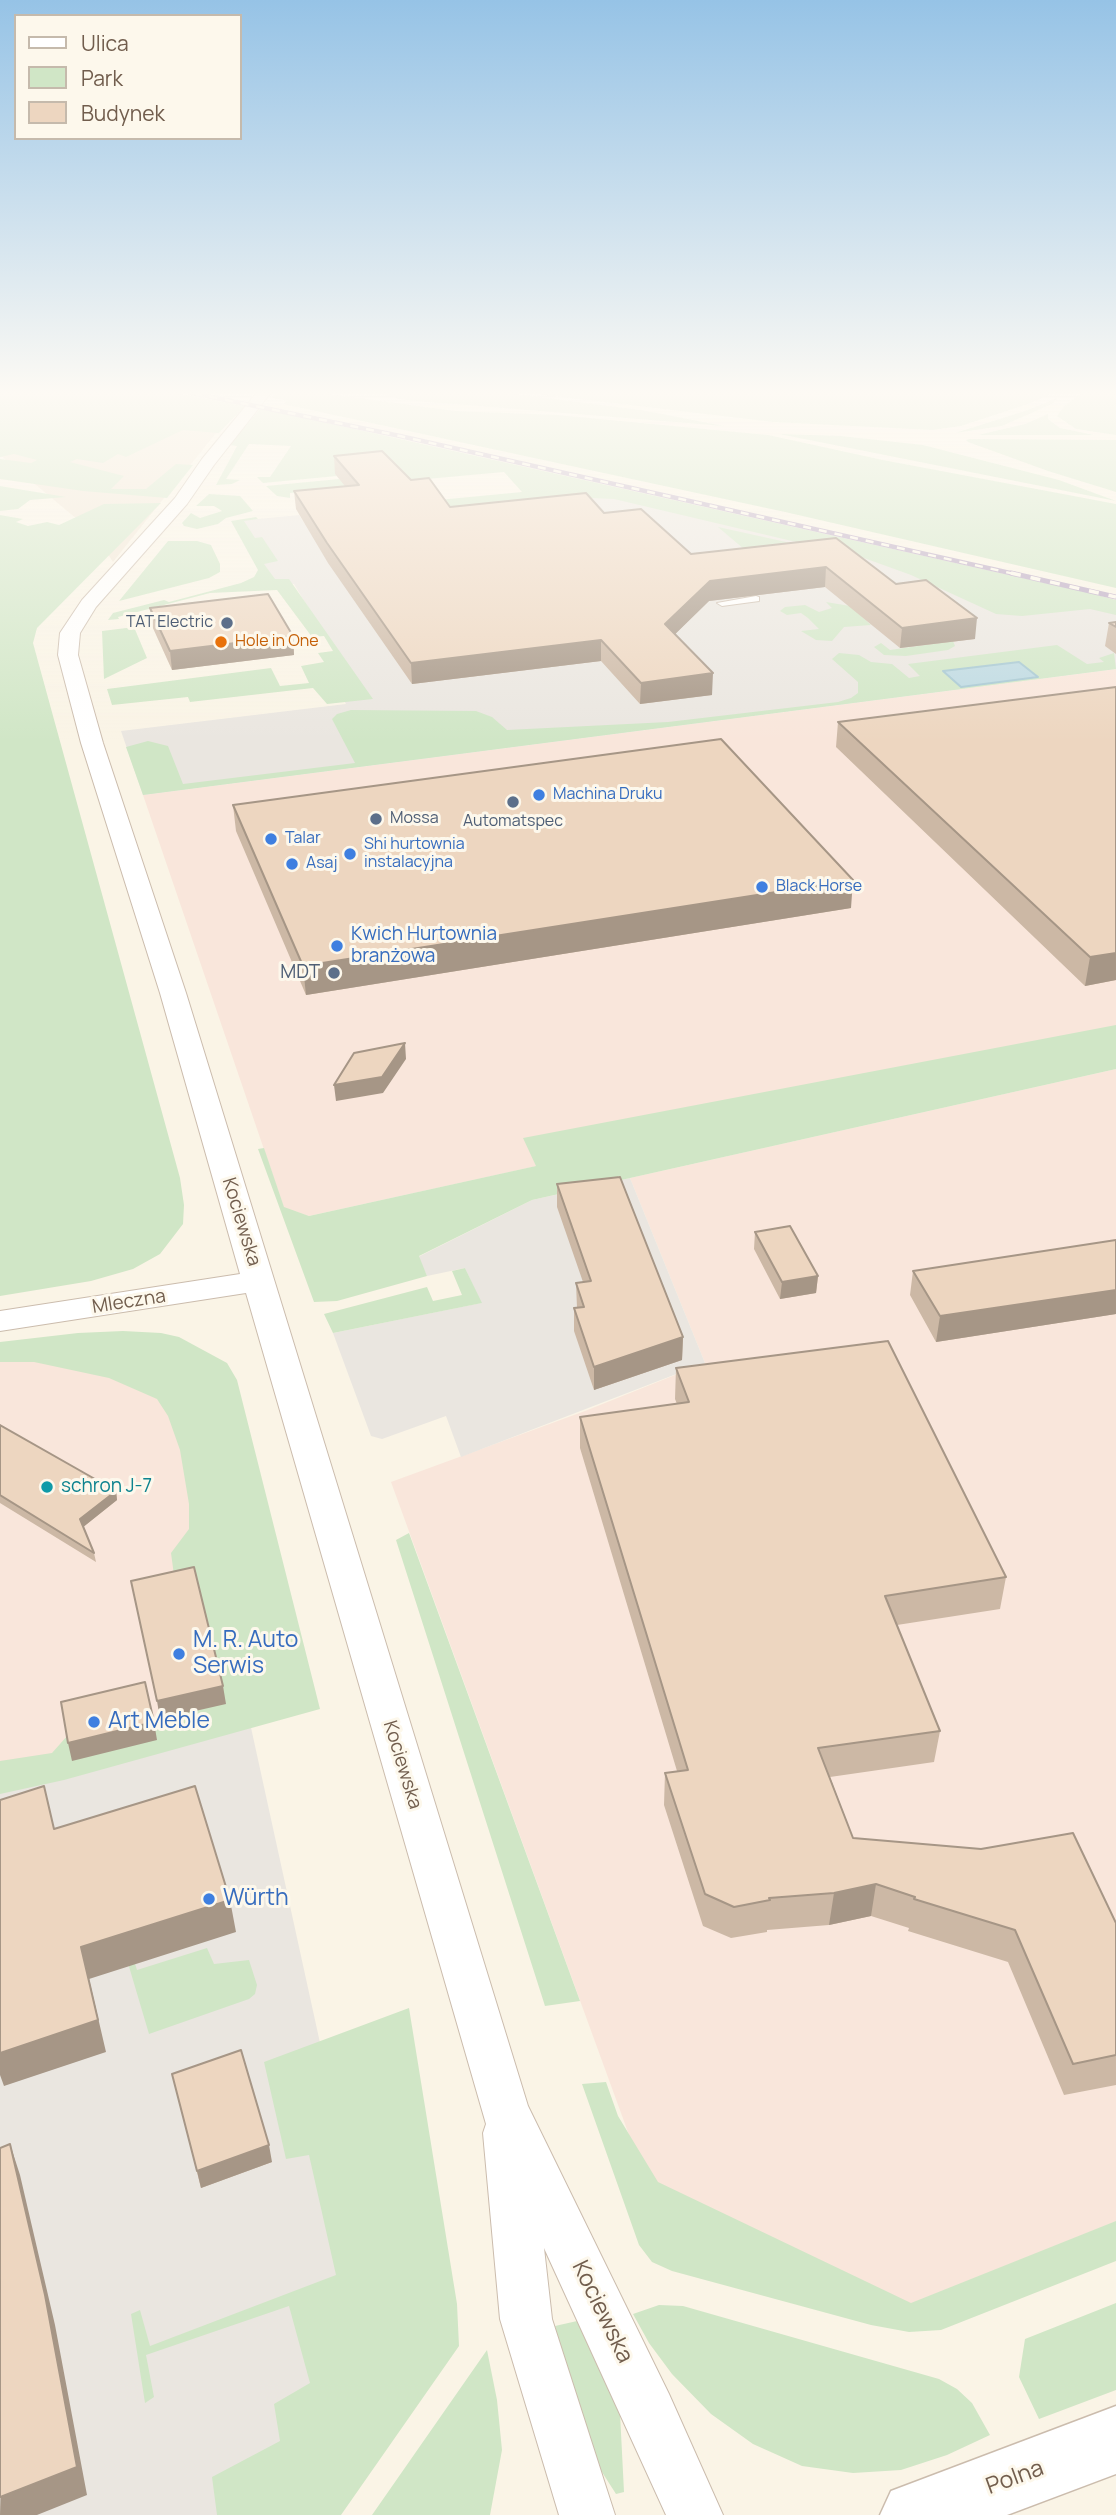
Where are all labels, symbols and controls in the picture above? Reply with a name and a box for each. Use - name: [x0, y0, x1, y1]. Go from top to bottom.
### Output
- legend: [14, 14, 242, 140]
- text: Ulica: [81, 29, 129, 57]
- text: Park: [81, 64, 123, 92]
- text: Budynek: [81, 99, 165, 127]
- place label: TAT Electric: [126, 613, 213, 633]
- marker: TAT Electric: [219, 615, 235, 631]
- place label: Hole in One: [235, 632, 319, 652]
- marker: Hole in One: [213, 634, 229, 650]
- place label: Machina Druku: [553, 785, 662, 805]
- marker: Machina Druku: [531, 787, 547, 803]
- marker: Automatspec: [505, 794, 521, 810]
- place label: Mossa: [390, 809, 439, 829]
- marker: Mossa: [368, 811, 384, 827]
- place label: Automatspec: [463, 812, 563, 832]
- place label: Talar: [285, 829, 321, 849]
- marker: Talar: [263, 831, 279, 847]
- place label: Shi hurtownia instalacyjna: [364, 835, 465, 873]
- marker: Shi hurtownia instalacyjna: [342, 846, 358, 862]
- place label: Asaj: [306, 854, 337, 874]
- marker: Asaj: [284, 856, 300, 872]
- place label: Black Horse: [776, 877, 862, 897]
- marker: Black Horse: [754, 879, 770, 895]
- place label: Kwich Hurtownia branżowa: [351, 924, 497, 968]
- marker: Kwich Hurtownia branżowa: [329, 938, 345, 954]
- place label: MDT: [280, 962, 320, 984]
- marker: MDT: [326, 965, 342, 981]
- street label: Kociewska: [217, 1175, 265, 1269]
- street label: Mleczna: [91, 1285, 167, 1319]
- place label: schron J-7: [61, 1476, 152, 1498]
- marker: schron J-7: [39, 1479, 55, 1495]
- place label: M. R. Auto Serwis: [193, 1627, 298, 1681]
- marker: M. R. Auto Serwis: [171, 1646, 187, 1662]
- place label: Art Meble: [108, 1708, 210, 1736]
- marker: Art Meble: [86, 1714, 102, 1730]
- street label: Kociewska: [378, 1718, 426, 1812]
- place label: Würth: [223, 1885, 289, 1913]
- marker: Würth: [201, 1891, 217, 1907]
- street label: Kociewska: [565, 2256, 639, 2368]
- street label: Polna: [982, 2455, 1048, 2501]

